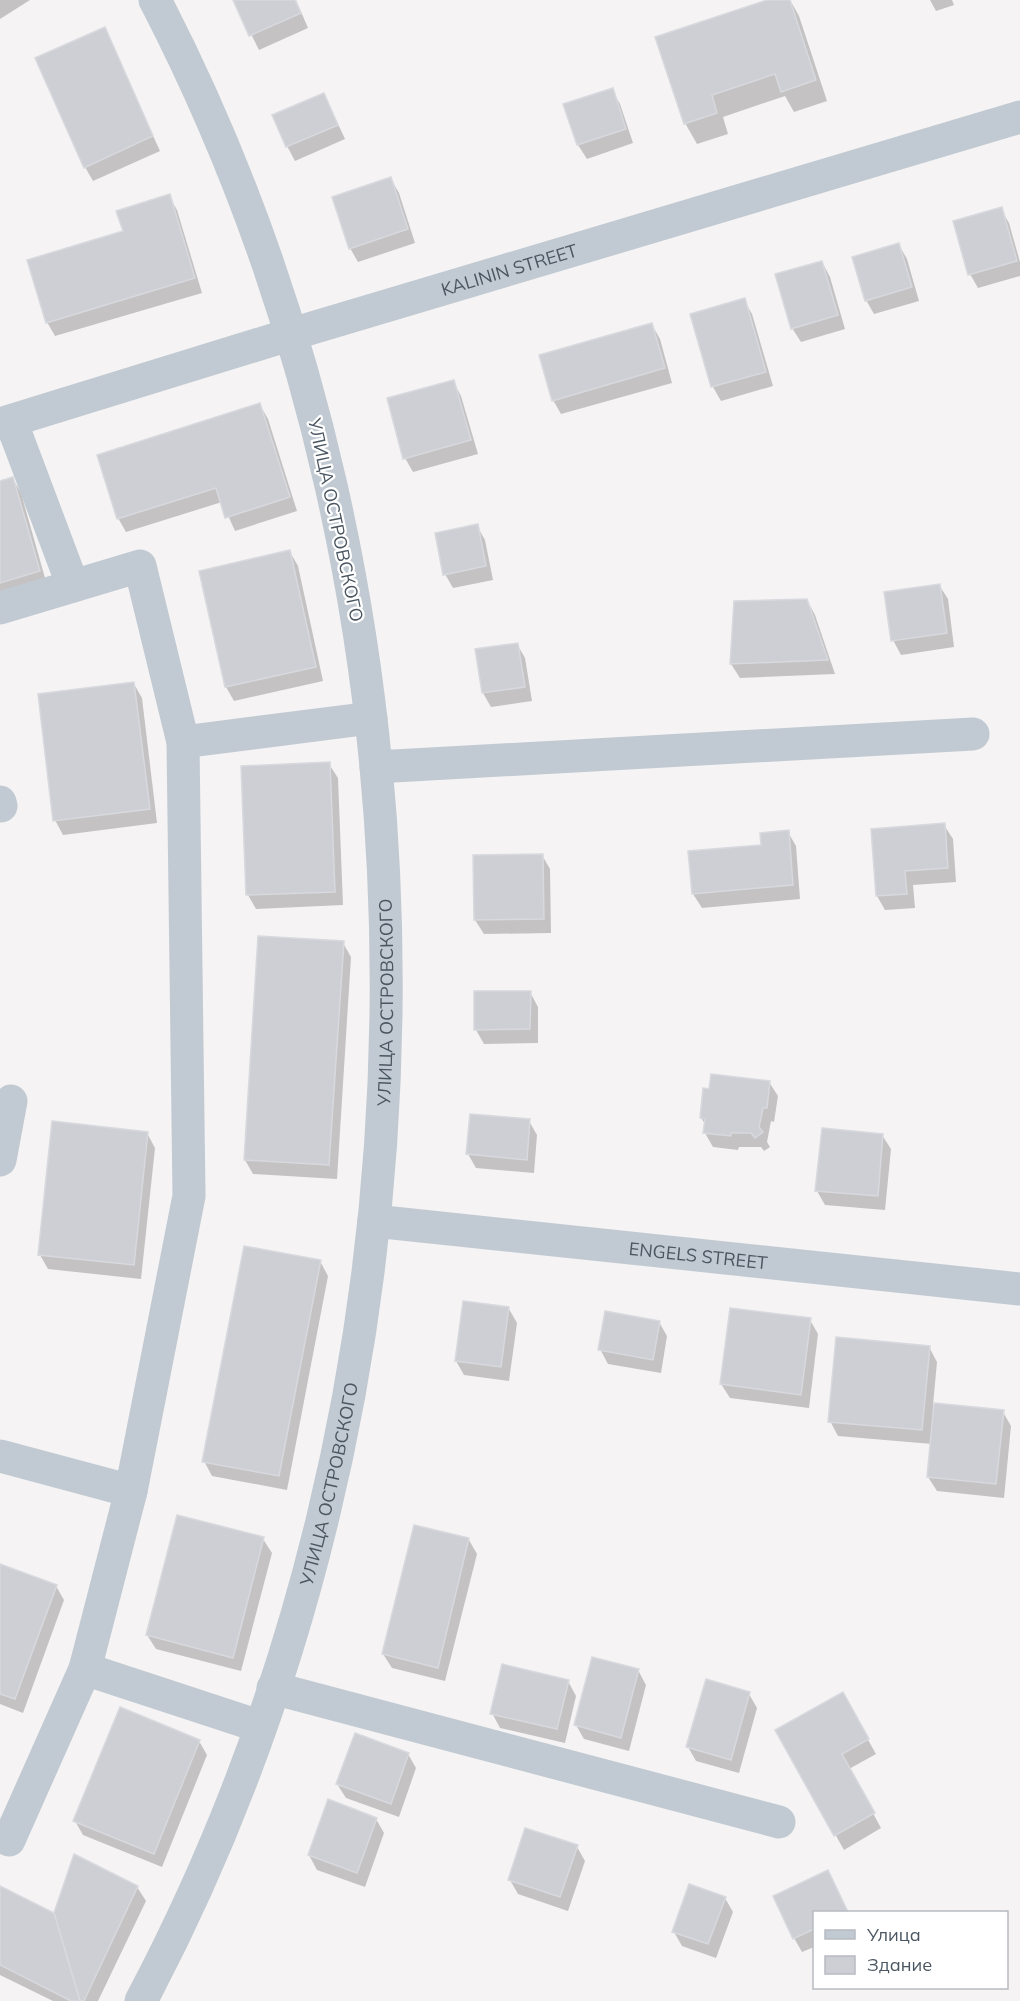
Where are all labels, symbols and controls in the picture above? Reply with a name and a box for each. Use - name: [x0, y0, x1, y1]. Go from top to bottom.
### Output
- street label: KALININ STREET: [438, 238, 580, 300]
- street label: УЛИЦА ОСТРОВСКОГО: [303, 415, 369, 624]
- street label: УЛИЦА ОСТРОВСКОГО: [371, 898, 398, 1108]
- street label: ENGELS STREET: [628, 1236, 769, 1274]
- street label: УЛИЦА ОСТРОВСКОГО: [294, 1380, 362, 1589]
- legend: [813, 1911, 1008, 1989]
- text: Улица: [866, 1923, 921, 1946]
- text: Здание: [867, 1953, 932, 1976]

